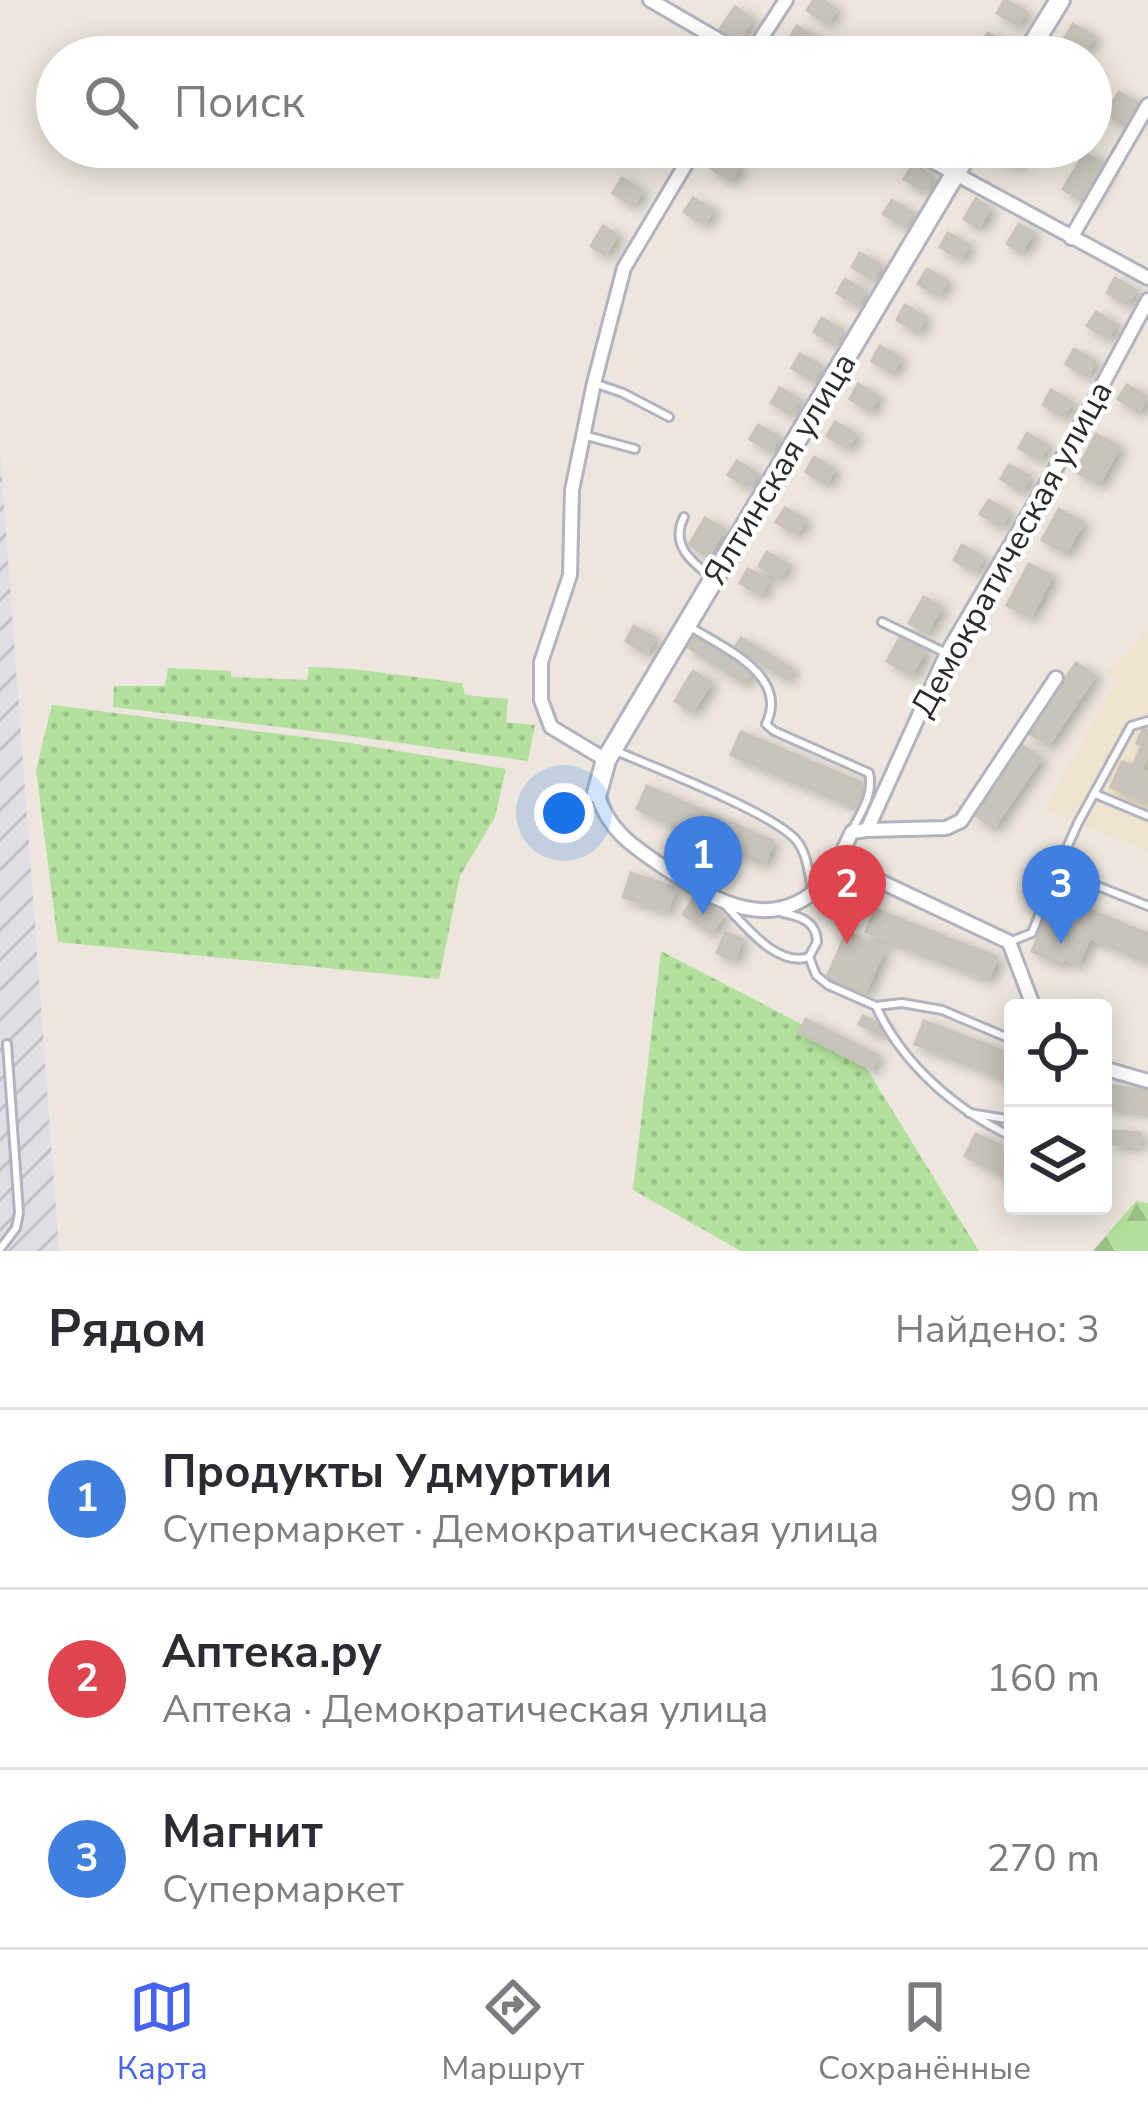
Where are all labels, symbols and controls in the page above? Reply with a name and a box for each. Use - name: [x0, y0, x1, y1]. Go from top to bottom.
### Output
- search box: [36, 36, 1112, 168]
- icon: search: [78, 69, 144, 135]
- text: Поиск: [174, 72, 305, 133]
- street label: Ялтинская улица: [693, 345, 867, 593]
- street label: Демократическая улица: [901, 373, 1123, 725]
- your location: [534, 783, 594, 843]
- pin: 1: [664, 816, 742, 915]
- pin: 2: [808, 845, 886, 944]
- pin: 3: [1022, 845, 1100, 944]
- map controls: [1004, 999, 1112, 1215]
- button: locate: [1004, 999, 1112, 1107]
- button: layers: [1004, 1107, 1112, 1215]
- text: Рядом: [48, 1294, 206, 1364]
- text: Найдено: 3: [895, 1303, 1100, 1356]
- text: Продукты Удмуртии: [162, 1442, 612, 1503]
- text: 1: [75, 1472, 99, 1525]
- text: 90 m: [1010, 1472, 1100, 1525]
- text: Супермаркет · Демократическая улица: [162, 1503, 879, 1556]
- text: Аптека.ру: [162, 1622, 382, 1683]
- text: 2: [75, 1652, 99, 1705]
- text: 160 m: [986, 1652, 1100, 1705]
- text: Аптека · Демократическая улица: [162, 1683, 769, 1736]
- text: Магнит: [162, 1802, 323, 1863]
- text: 3: [75, 1832, 99, 1885]
- text: 270 m: [986, 1832, 1100, 1885]
- text: Супермаркет: [162, 1863, 404, 1916]
- tab: Карта: [117, 1974, 208, 2091]
- tab: Маршрут: [441, 1974, 585, 2091]
- tab: Сохранённые: [818, 1974, 1031, 2091]

